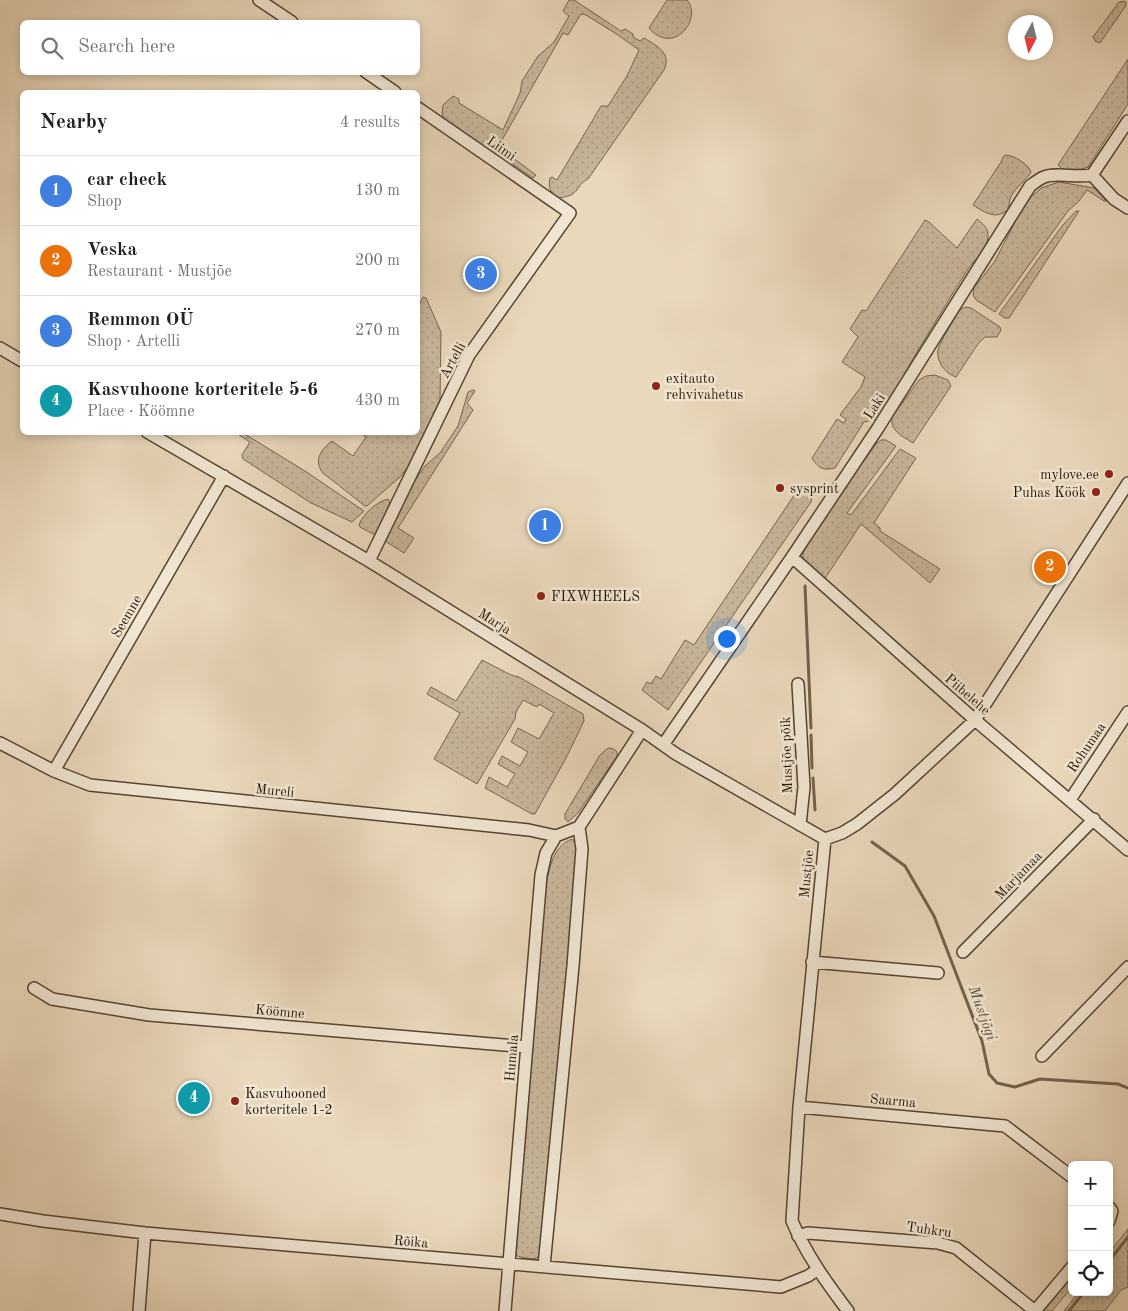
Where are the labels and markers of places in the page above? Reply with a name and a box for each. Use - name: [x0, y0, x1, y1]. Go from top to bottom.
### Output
- pin: 3: [465, 255, 497, 293]
- place label: exitauto rehvivahetus: [666, 372, 743, 402]
- marker: exitauto rehvivahetus: [650, 380, 662, 392]
- place label: mylove.ee: [1040, 468, 1099, 482]
- marker: mylove.ee: [1103, 468, 1115, 480]
- marker: sysprint: [774, 482, 786, 494]
- place label: sysprint: [790, 482, 839, 496]
- place label: Puhas Köök: [1013, 486, 1086, 500]
- marker: Puhas Köök: [1090, 486, 1102, 498]
- pin: 1: [529, 507, 561, 545]
- pin: 2: [1034, 548, 1066, 586]
- marker: FIXWHEELS: [535, 590, 547, 602]
- place label: FIXWHEELS: [551, 590, 640, 604]
- pin: 4: [178, 1079, 210, 1117]
- place label: Kasvuhooned korteritele 1-2: [245, 1087, 333, 1117]
- marker: Kasvuhooned korteritele 1-2: [229, 1095, 241, 1107]

